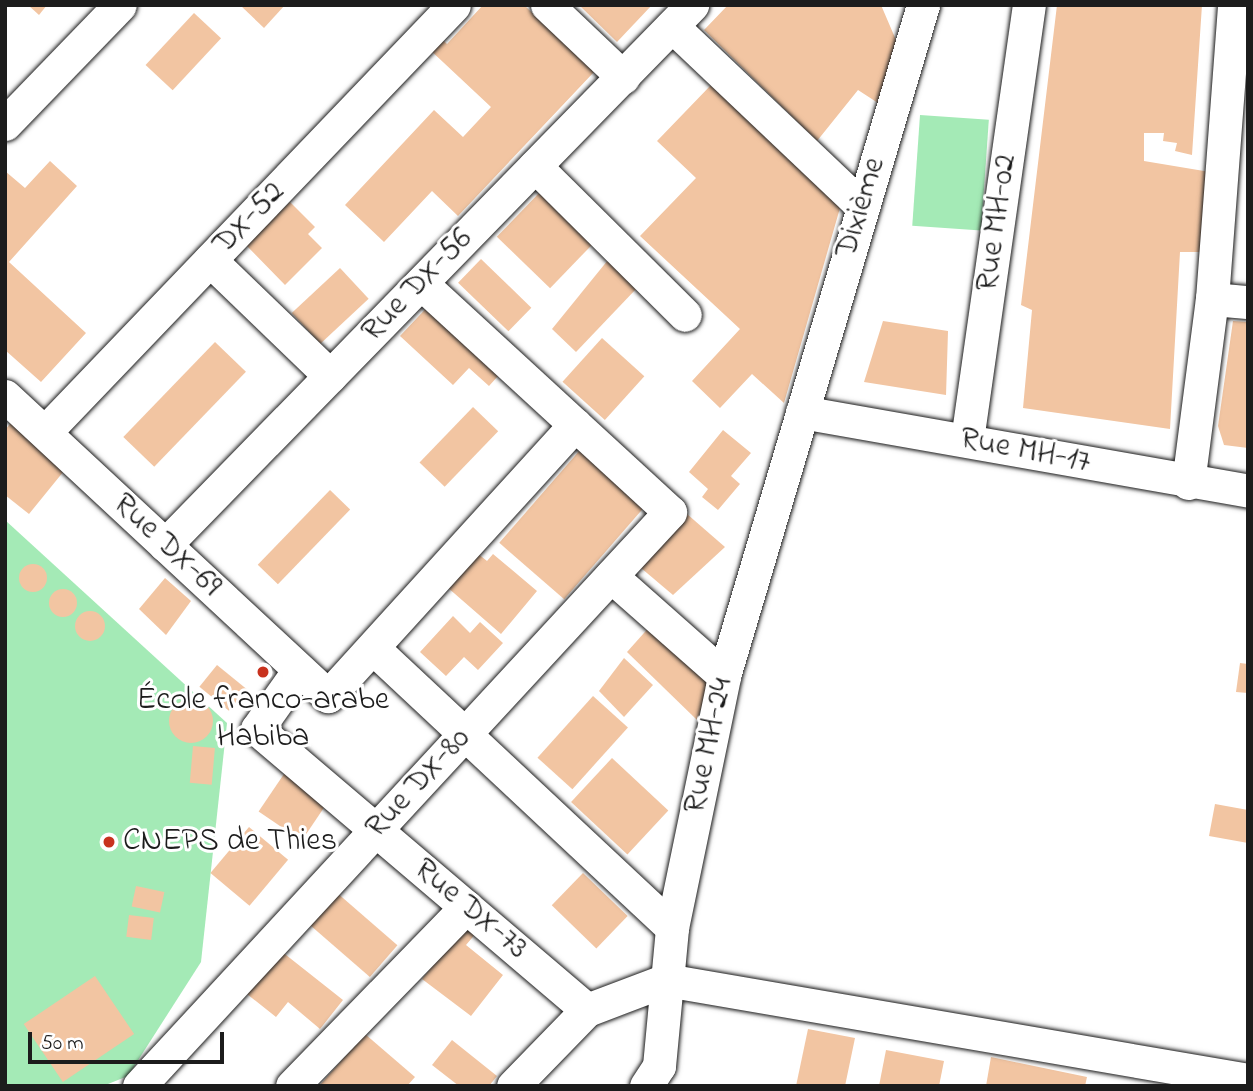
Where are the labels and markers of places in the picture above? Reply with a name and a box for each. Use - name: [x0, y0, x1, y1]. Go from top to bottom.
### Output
- marker: École franco-arabe Habiba: [255, 664, 271, 680]
- place label: École franco-arabe Habiba: [137, 683, 389, 758]
- place label: CNEPS de Thies: [123, 823, 337, 861]
- marker: CNEPS de Thies: [101, 834, 117, 850]

